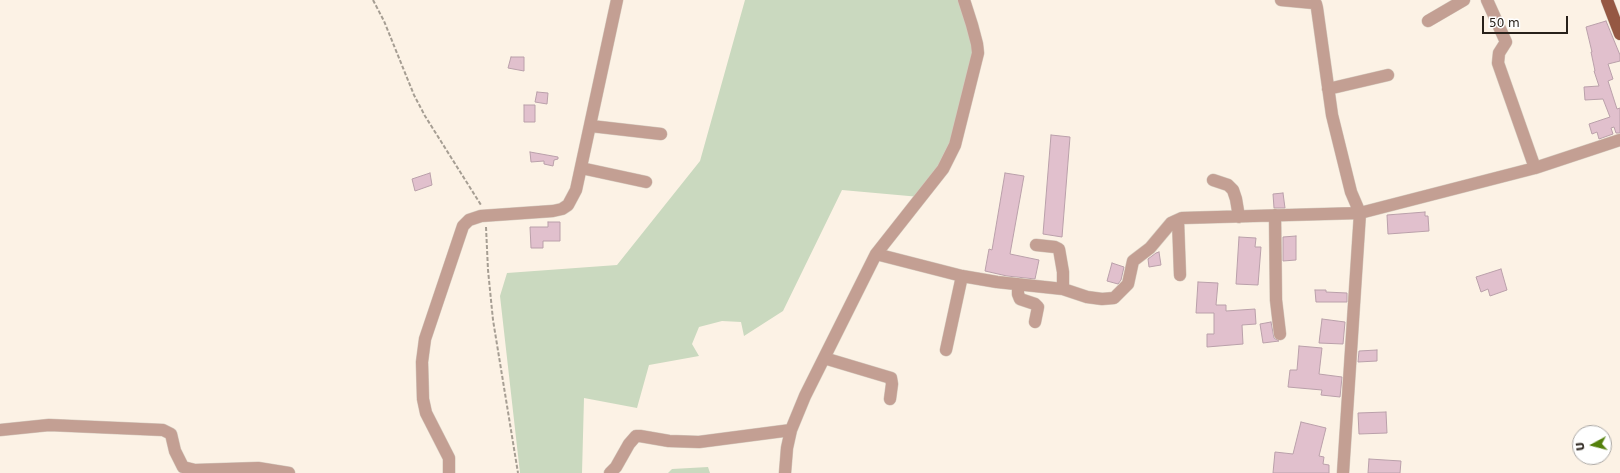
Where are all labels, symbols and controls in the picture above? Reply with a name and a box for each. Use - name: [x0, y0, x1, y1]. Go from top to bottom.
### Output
- scale bar: [1484, 8, 1570, 34]
- text: 50 m: [1489, 16, 1520, 30]
- north arrow: [1572, 425, 1612, 465]
- text: U: [1574, 441, 1588, 452]

